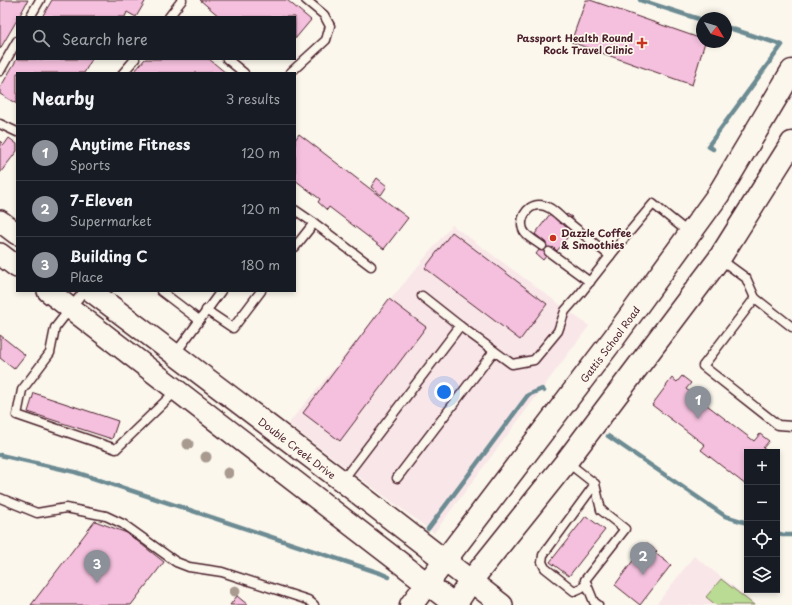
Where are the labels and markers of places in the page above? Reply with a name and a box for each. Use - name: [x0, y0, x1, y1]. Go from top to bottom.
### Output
- place label: Passport Health Round Rock Travel Clinic: [517, 30, 633, 57]
- marker: Passport Health Round Rock Travel Clinic: [636, 37, 648, 49]
- place label: Dazzle Coffee & Smoothies: [561, 225, 632, 252]
- marker: Dazzle Coffee & Smoothies: [548, 233, 558, 243]
- pin: 1: [685, 386, 711, 419]
- pin: 2: [630, 542, 656, 575]
- pin: 3: [84, 550, 110, 583]

